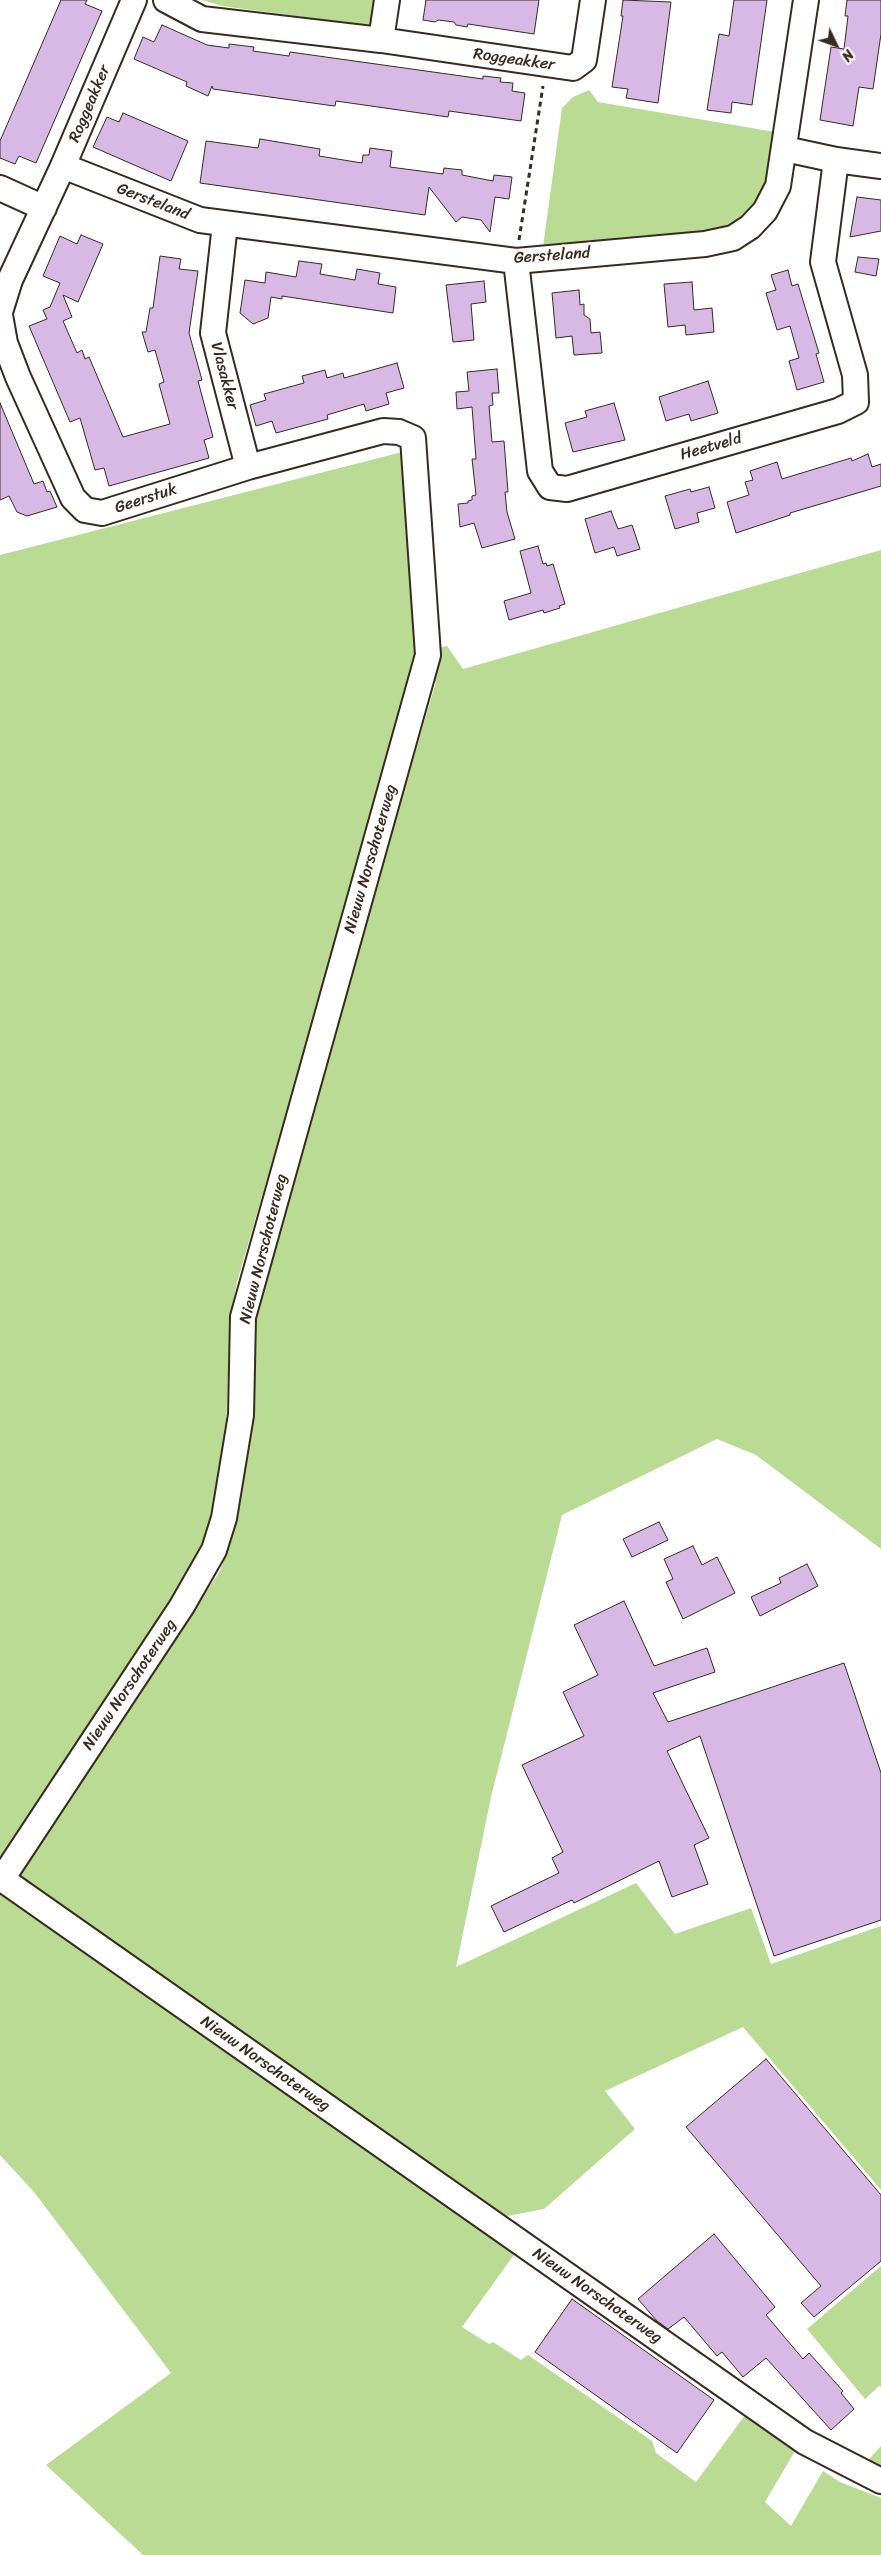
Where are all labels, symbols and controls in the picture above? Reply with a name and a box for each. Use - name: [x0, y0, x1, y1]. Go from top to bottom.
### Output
- north arrow: [811, 20, 861, 70]
- text: N: [835, 43, 860, 67]
- street label: Roggeakker: [472, 45, 556, 75]
- street label: Roggeakker: [65, 62, 115, 146]
- street label: Gersteland: [114, 179, 192, 225]
- street label: Gersteland: [513, 244, 591, 268]
- street label: Vlasakker: [206, 340, 242, 412]
- street label: Heetveld: [678, 429, 744, 465]
- street label: Geerstuk: [113, 480, 179, 518]
- street label: Nieuw Norschoterweg: [341, 782, 401, 936]
- street label: Nieuw Norschoterweg: [236, 1172, 292, 1326]
- street label: Nieuw Norschoterweg: [79, 1616, 181, 1754]
- street label: Nieuw Norschoterweg: [197, 2012, 333, 2116]
- street label: Nieuw Norschoterweg: [529, 2244, 665, 2348]

